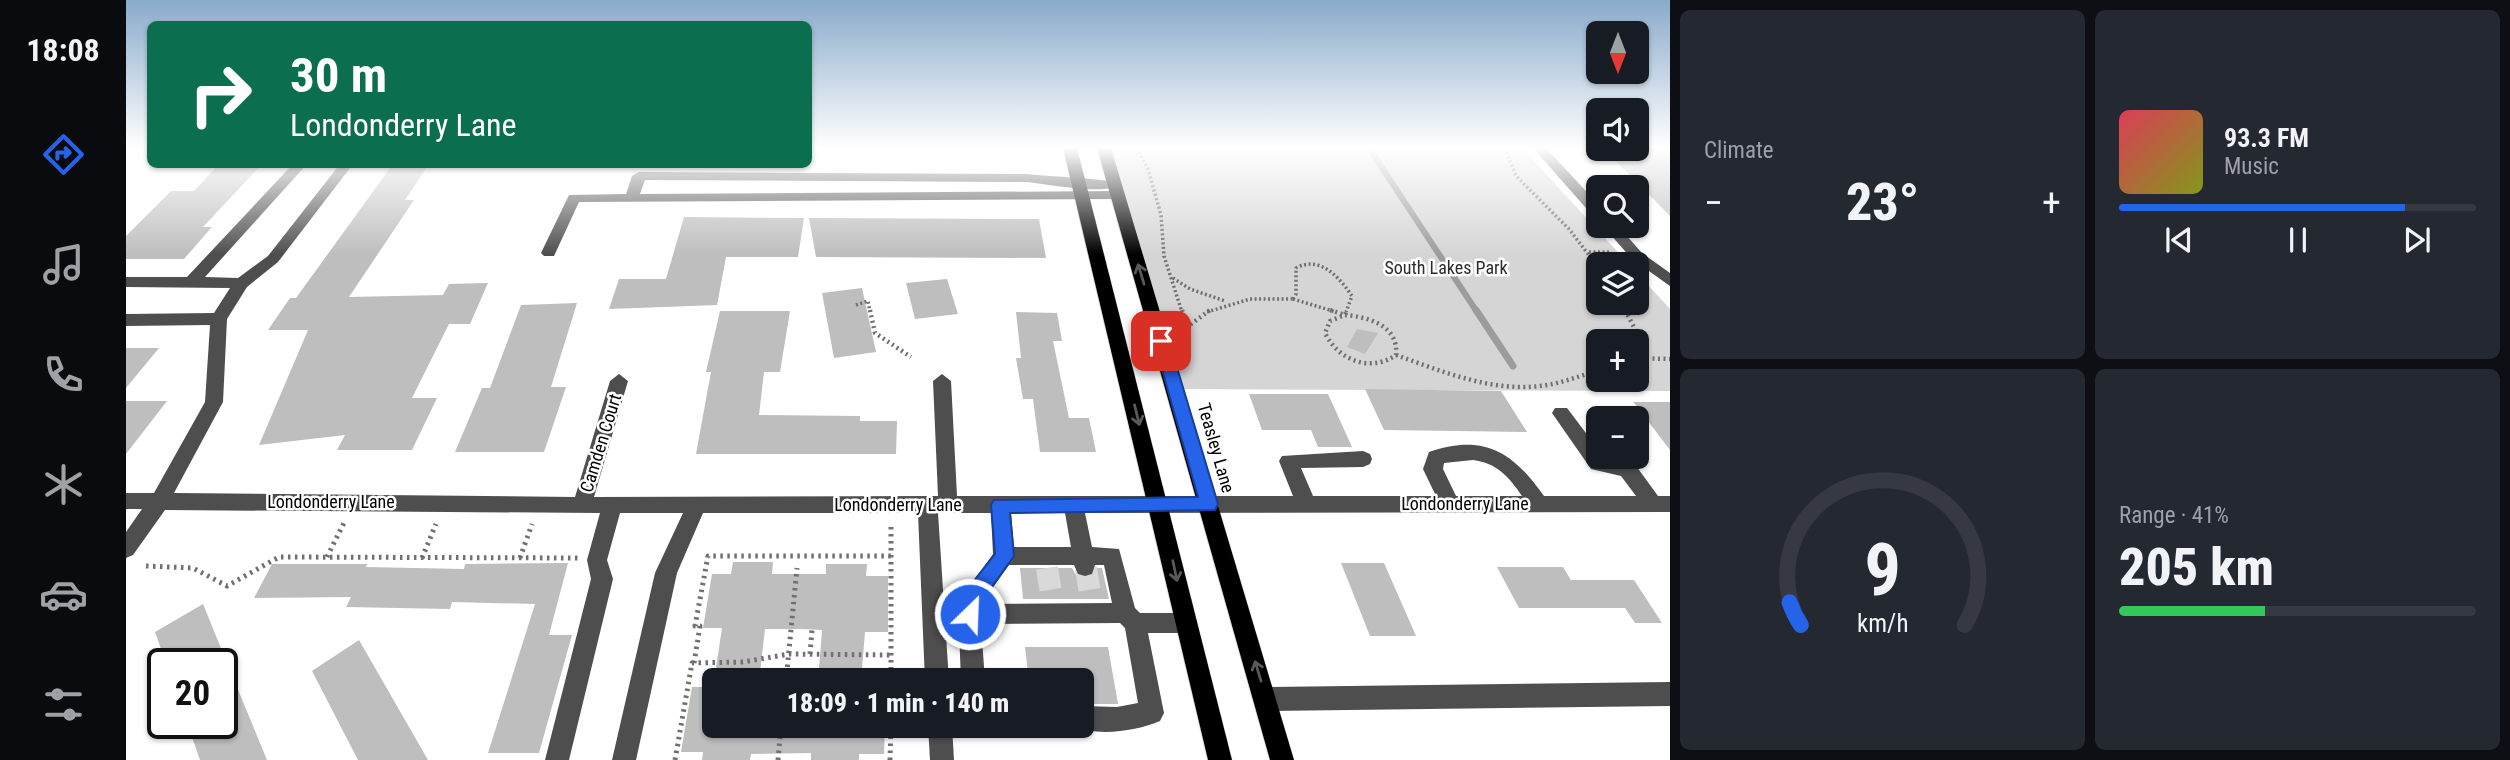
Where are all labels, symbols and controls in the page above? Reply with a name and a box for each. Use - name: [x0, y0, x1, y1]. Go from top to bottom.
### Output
- north arrow: [1586, 21, 1648, 84]
- map controls: [1586, 21, 1649, 469]
- text: 18:08: [26, 31, 100, 69]
- text: 30 m: [290, 47, 387, 104]
- icon: right: [175, 49, 266, 140]
- button: sound: [1586, 98, 1649, 161]
- text: Londonderry Lane: [290, 106, 517, 144]
- text: 93.3 FM: [2224, 123, 2309, 153]
- icon: directions: [39, 130, 88, 179]
- text: Climate: [1704, 137, 1774, 164]
- text: Music: [2224, 153, 2279, 180]
- text: 23°: [1846, 172, 1919, 233]
- button: search: [1586, 175, 1649, 238]
- text: −: [1704, 181, 1723, 225]
- text: +: [2042, 181, 2061, 225]
- icon: previous: [2160, 221, 2198, 259]
- icon: pause: [2279, 221, 2317, 259]
- icon: next: [2398, 221, 2436, 259]
- icon: music: [39, 240, 88, 289]
- button: layers: [1586, 252, 1649, 315]
- park label: South Lakes Park: [1384, 257, 1508, 278]
- one-way arrow: [1134, 264, 1146, 286]
- pin: [1131, 311, 1191, 371]
- icon: arrive: [1142, 322, 1180, 360]
- button: +: [1586, 329, 1649, 392]
- icon: phone: [39, 350, 88, 399]
- street label: Camden Court: [576, 391, 625, 495]
- street label: Teasley Lane: [1194, 401, 1239, 495]
- one-way arrow: [1131, 403, 1144, 426]
- button: −: [1586, 406, 1649, 469]
- icon: climate: [39, 460, 88, 509]
- street label: Londonderry Lane: [267, 491, 395, 512]
- street label: Londonderry Lane: [1401, 493, 1529, 514]
- street label: Londonderry Lane: [834, 494, 962, 515]
- text: Range · 41%: [2119, 502, 2229, 529]
- text: 9: [1864, 528, 1901, 614]
- text: 205 km: [2119, 537, 2274, 598]
- one-way arrow: [1168, 559, 1182, 582]
- icon: car: [39, 570, 88, 619]
- position arrow: [933, 577, 1007, 651]
- text: km/h: [1857, 609, 1908, 638]
- speed limit sign: 20: [147, 648, 238, 739]
- one-way arrow: [1250, 660, 1263, 682]
- icon: filters: [39, 680, 88, 729]
- text: 18:09 · 1 min · 140 m: [787, 688, 1009, 718]

